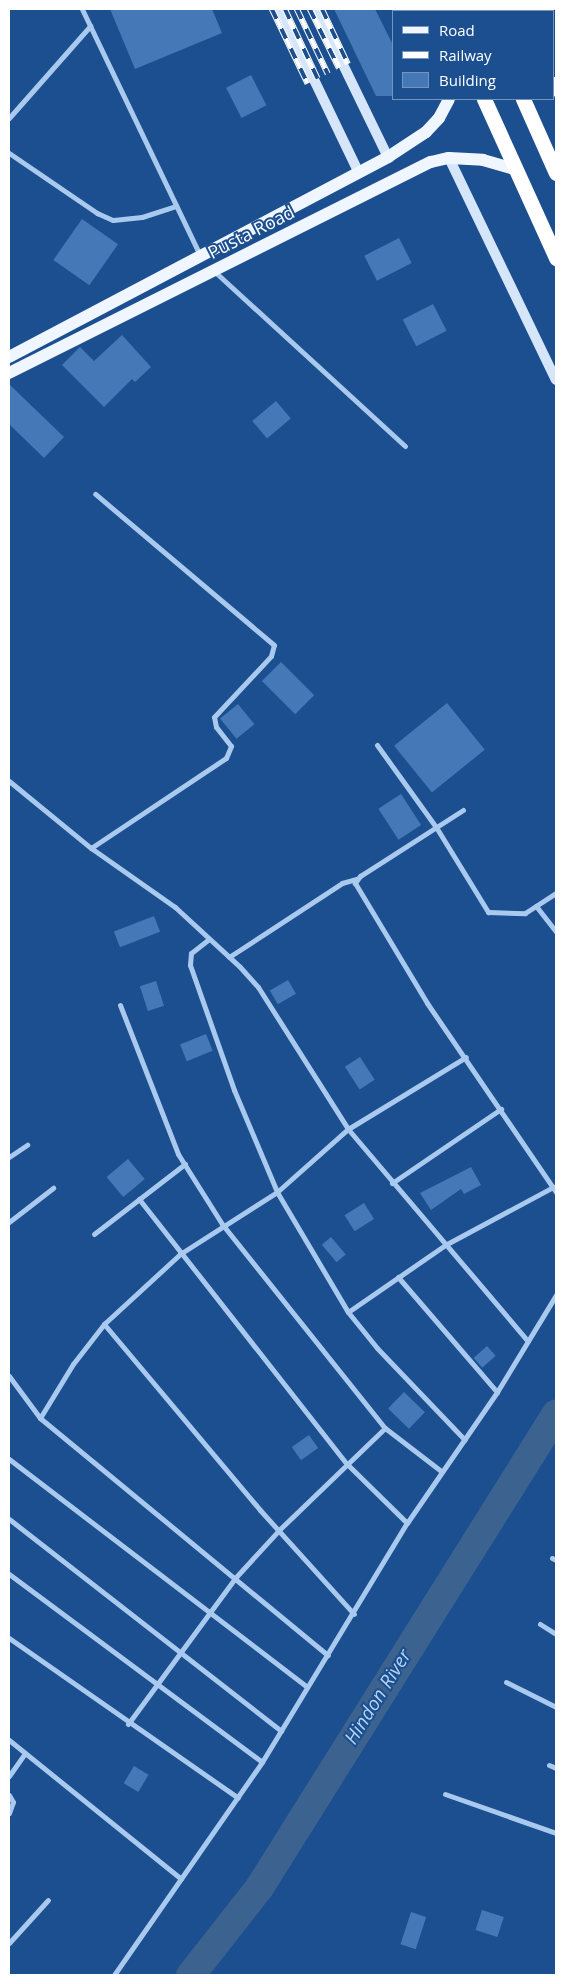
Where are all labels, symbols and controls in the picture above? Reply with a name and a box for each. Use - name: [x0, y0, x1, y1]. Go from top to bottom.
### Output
- legend: [392, 10, 555, 100]
- text: Road: [439, 20, 475, 40]
- text: Railway: [439, 45, 492, 65]
- text: Building: [439, 70, 496, 90]
- street label: Pusta Road: [204, 201, 298, 263]
- water label: Hindon River: [340, 1645, 416, 1749]

